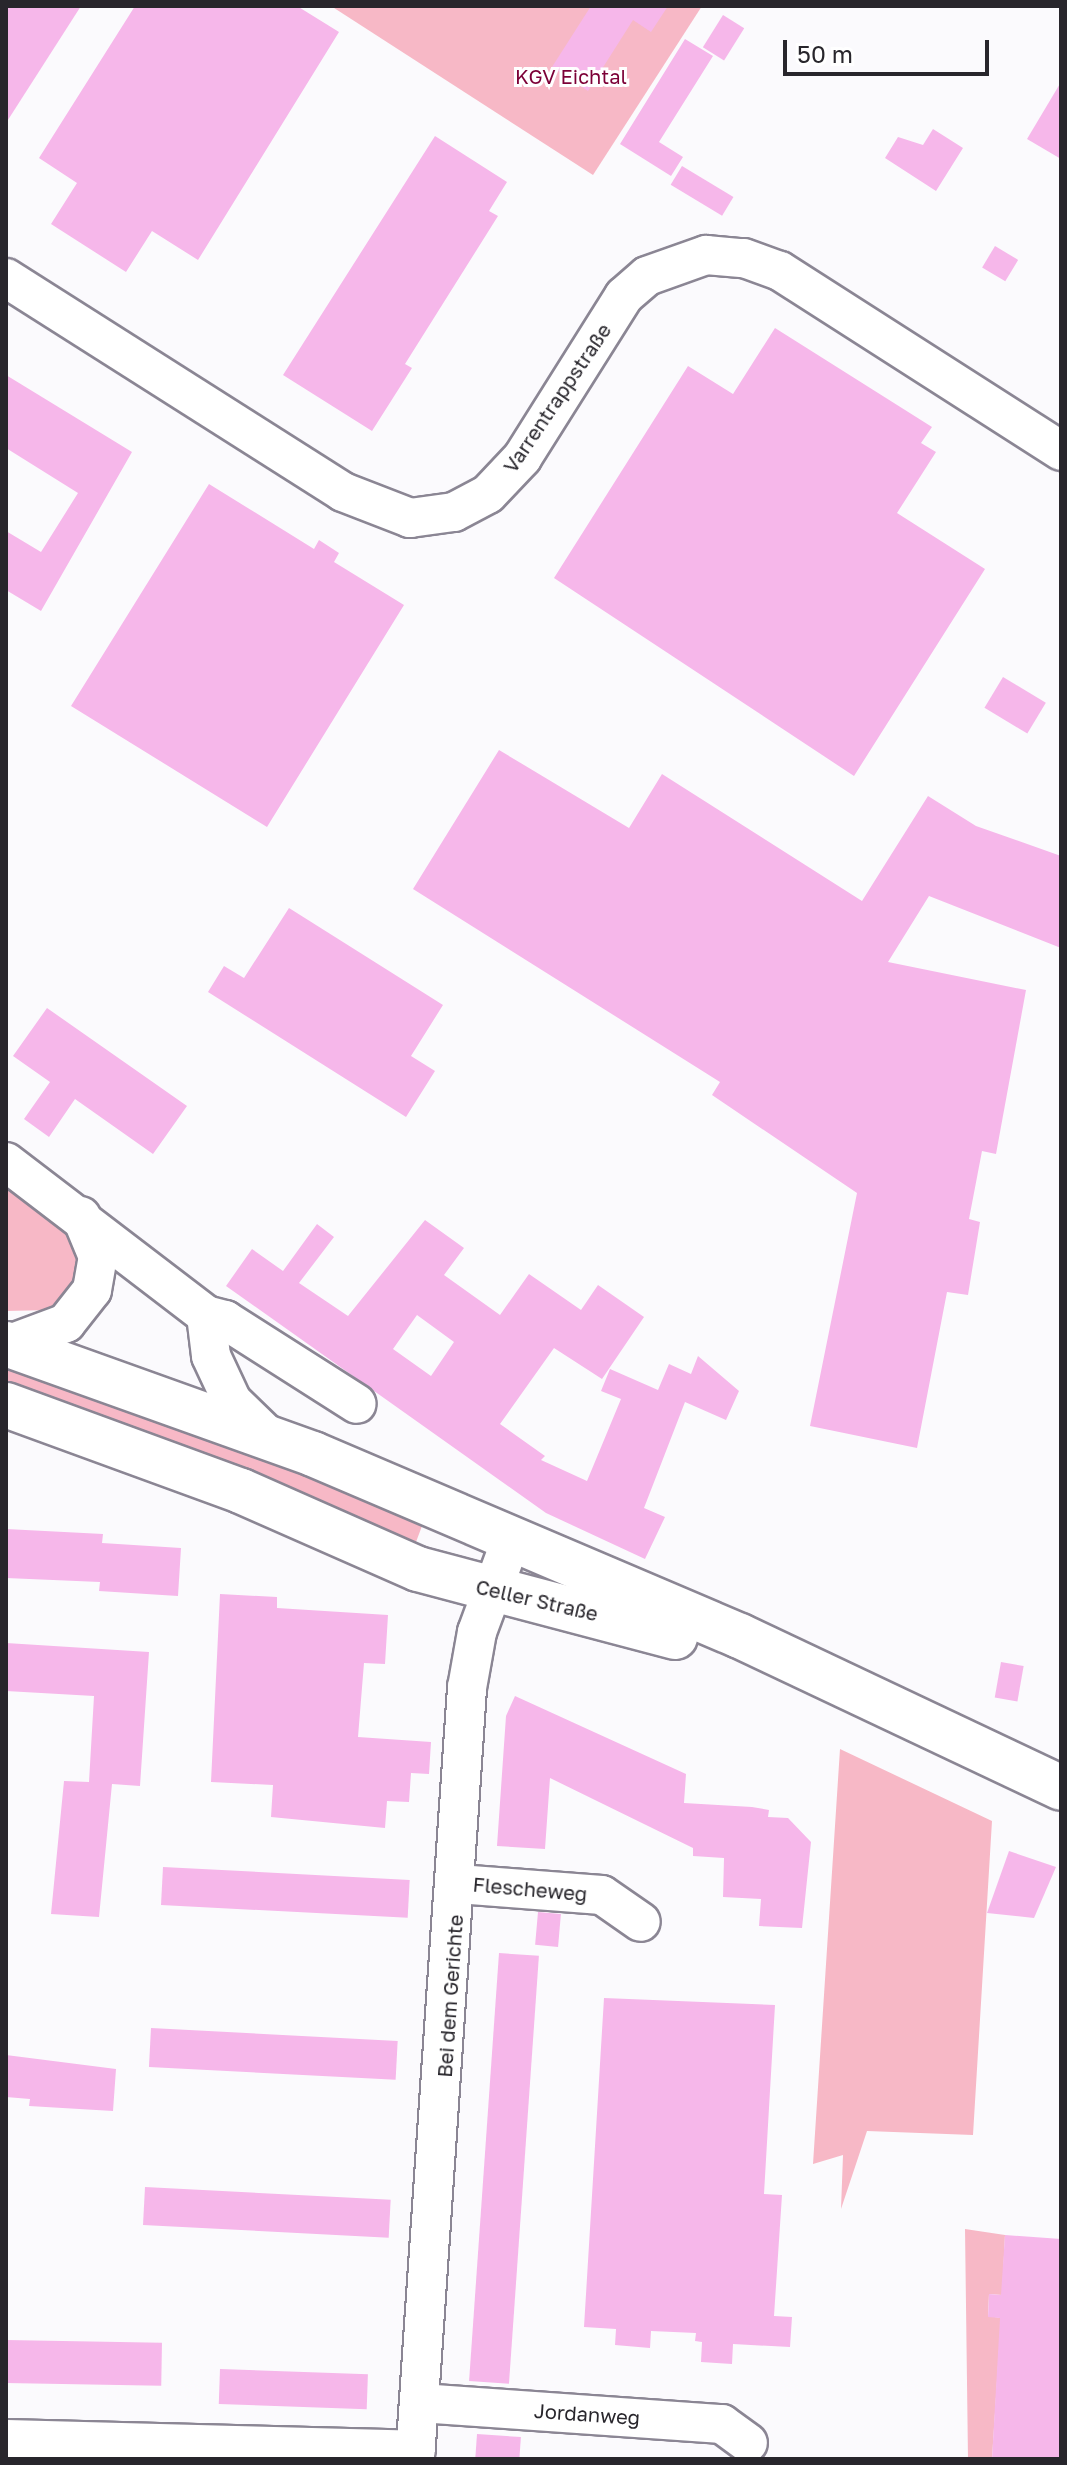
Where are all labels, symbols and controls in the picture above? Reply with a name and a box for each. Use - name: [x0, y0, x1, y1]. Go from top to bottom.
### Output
- scale bar: [787, 24, 993, 74]
- text: 50 m: [797, 39, 853, 68]
- park label: KGV Eichtal: [515, 64, 627, 88]
- street label: Varrentrappstraße: [498, 319, 616, 477]
- street label: Celler Straße: [474, 1574, 600, 1626]
- street label: Flescheweg: [472, 1872, 588, 1906]
- street label: Bei dem Gerichte: [432, 1914, 468, 2078]
- street label: Jordanweg: [533, 2398, 641, 2430]

